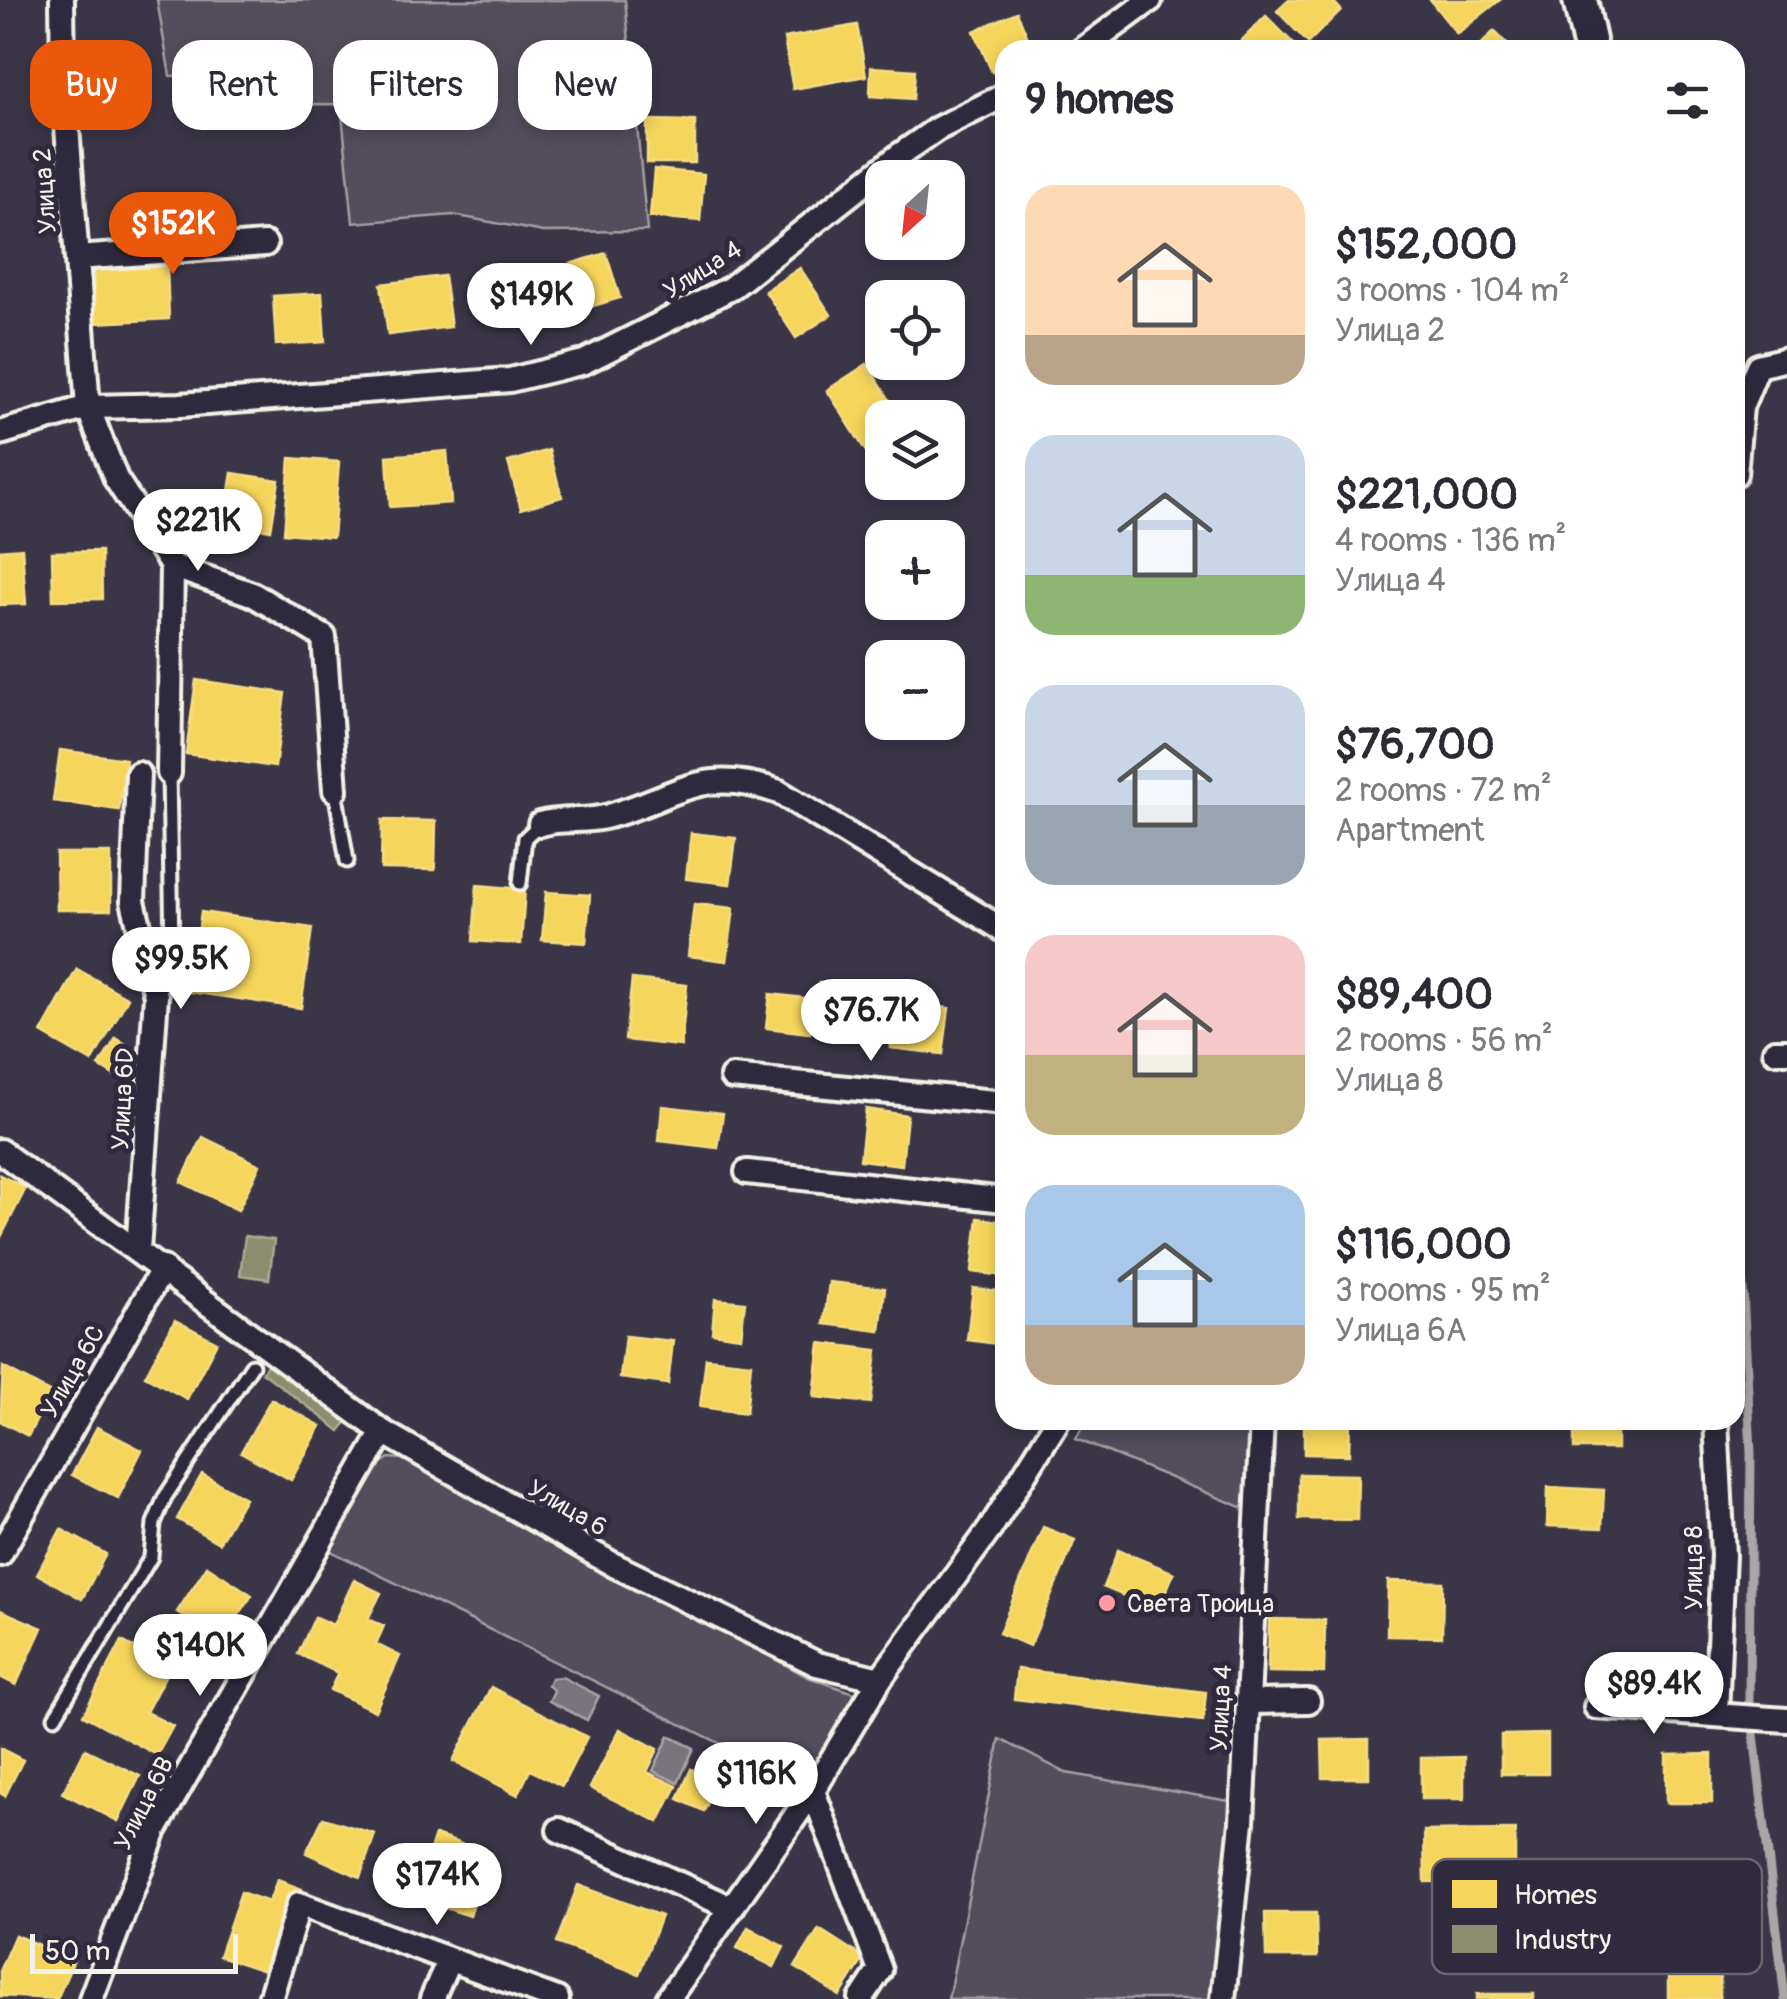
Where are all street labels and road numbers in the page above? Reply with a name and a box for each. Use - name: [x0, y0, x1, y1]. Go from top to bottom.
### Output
- street label: Улица 2: [27, 147, 64, 235]
- street label: Улица 4: [658, 234, 748, 306]
- street label: Улица 6D: [105, 1047, 142, 1151]
- street label: Улица 6C: [34, 1320, 112, 1424]
- street label: Улица 6: [522, 1473, 612, 1543]
- street label: Улица 8: [1679, 1526, 1710, 1610]
- street label: Улица 4: [1204, 1664, 1239, 1752]
- street label: Улица 6B: [108, 1752, 181, 1856]

